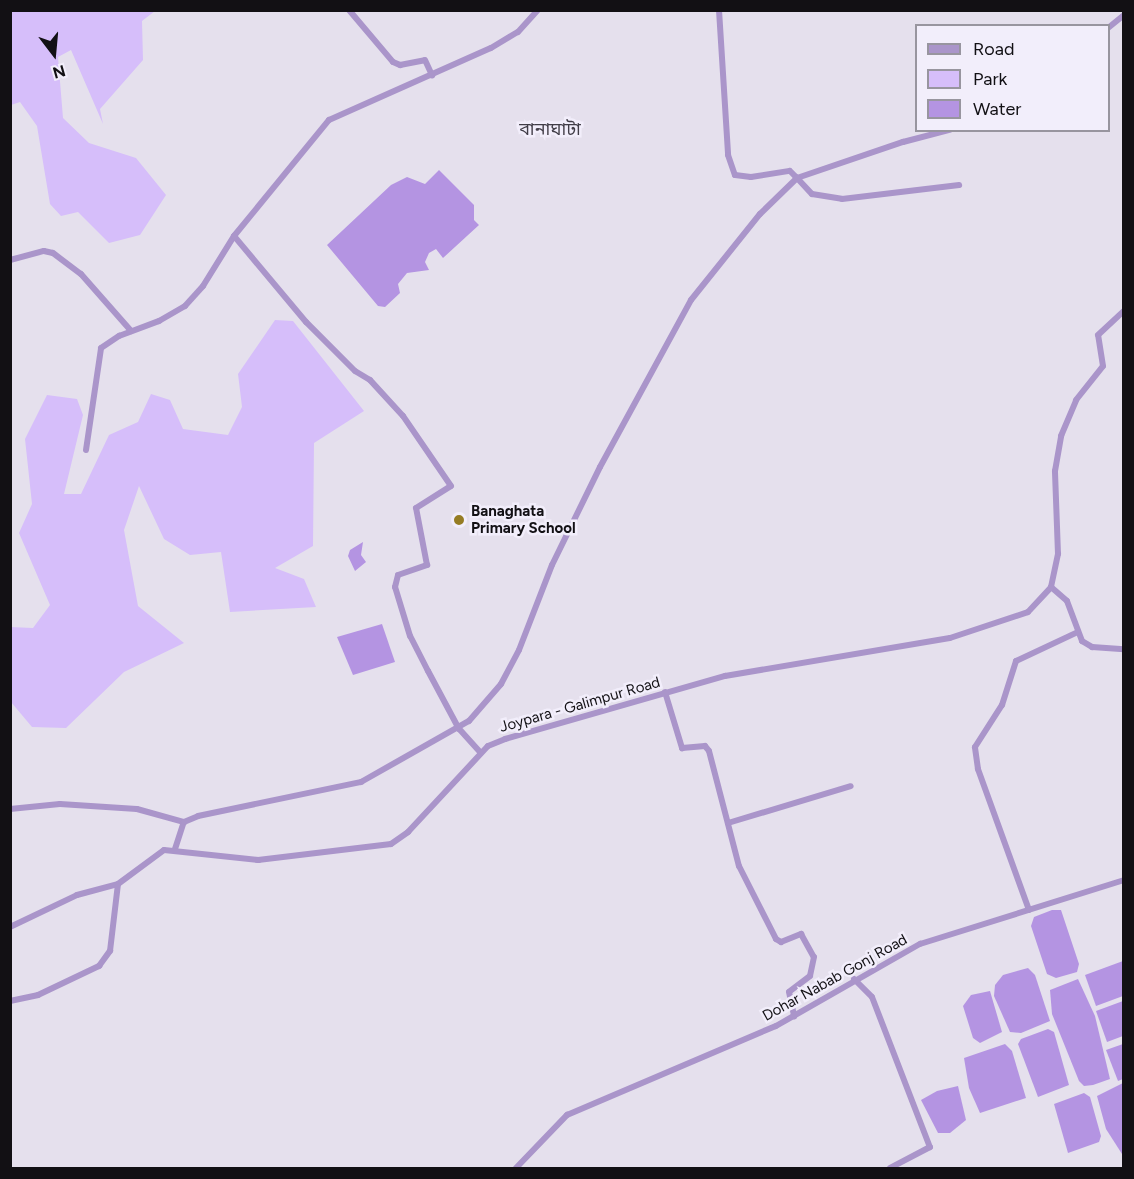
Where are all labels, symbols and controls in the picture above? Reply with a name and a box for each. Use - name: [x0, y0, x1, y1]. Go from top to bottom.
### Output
- north arrow: [24, 24, 84, 84]
- legend: [915, 24, 1110, 132]
- text: Road: [973, 38, 1014, 60]
- text: N: [51, 61, 68, 83]
- text: Park: [973, 68, 1007, 90]
- text: Water: [973, 98, 1021, 120]
- district label: বানাঘাটা: [519, 118, 581, 140]
- place label: Banaghata Primary School: [471, 502, 576, 537]
- marker: Banaghata Primary School: [452, 513, 466, 527]
- street label: Joypara - Galimpur Road: [498, 673, 662, 737]
- street label: Dohar Nabab Gonj Road: [759, 931, 911, 1025]

